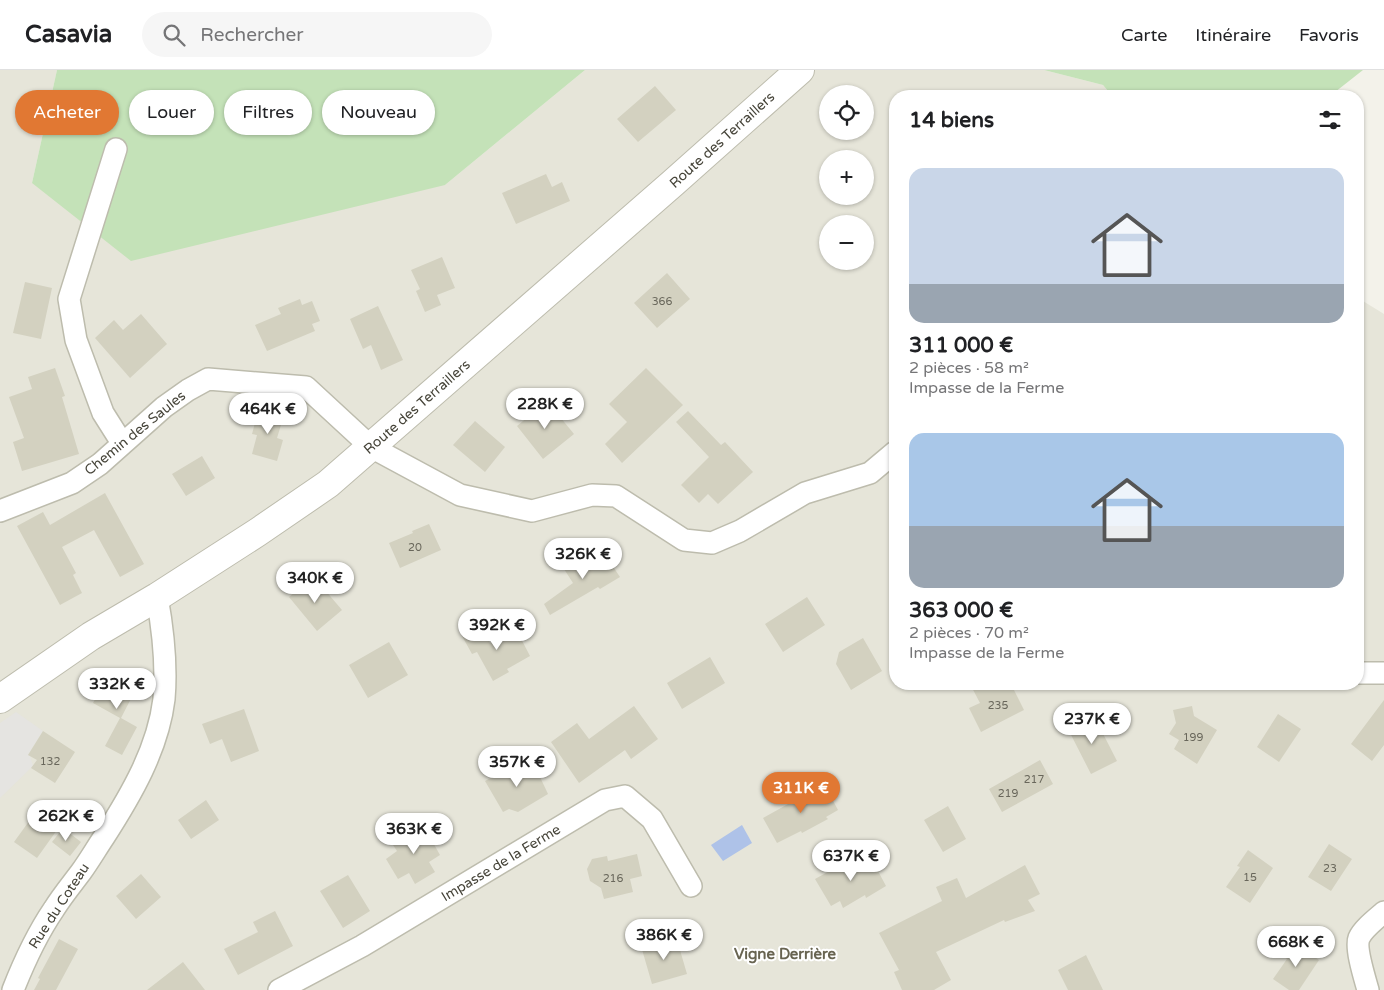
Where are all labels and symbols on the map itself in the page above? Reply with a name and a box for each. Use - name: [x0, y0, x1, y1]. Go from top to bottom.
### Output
- street label: Route des Terraillers: [666, 88, 778, 192]
- house number: 366: [652, 295, 672, 308]
- street label: Route des Terraillers: [360, 356, 474, 458]
- street label: Chemin des Saules: [81, 387, 189, 479]
- pin: 228K €: [504, 388, 586, 430]
- pin: 464K €: [227, 392, 309, 435]
- pin: 326K €: [542, 538, 624, 580]
- house number: 20: [408, 541, 422, 554]
- pin: 340K €: [274, 562, 356, 604]
- pin: 392K €: [456, 608, 538, 651]
- pin: 332K €: [76, 668, 158, 710]
- house number: 235: [988, 699, 1008, 712]
- pin: 237K €: [1051, 702, 1133, 745]
- house number: 199: [1183, 731, 1203, 744]
- pin: 357K €: [476, 746, 558, 788]
- house number: 132: [40, 755, 60, 768]
- pin: 311K €: [760, 772, 842, 814]
- house number: 217: [1024, 773, 1044, 786]
- house number: 219: [998, 787, 1018, 800]
- pin: 262K €: [25, 800, 107, 842]
- pin: 363K €: [373, 812, 455, 855]
- street label: Impasse de la Ferme: [438, 821, 564, 905]
- pin: 637K €: [810, 840, 892, 882]
- street label: Rue du Coteau: [25, 860, 93, 952]
- house number: 23: [1323, 862, 1337, 875]
- house number: 15: [1243, 871, 1257, 884]
- house number: 216: [603, 872, 623, 885]
- pin: 386K €: [623, 918, 705, 961]
- pin: 668K €: [1255, 926, 1337, 968]
- district label: Vigne Derrière: [734, 945, 837, 964]

